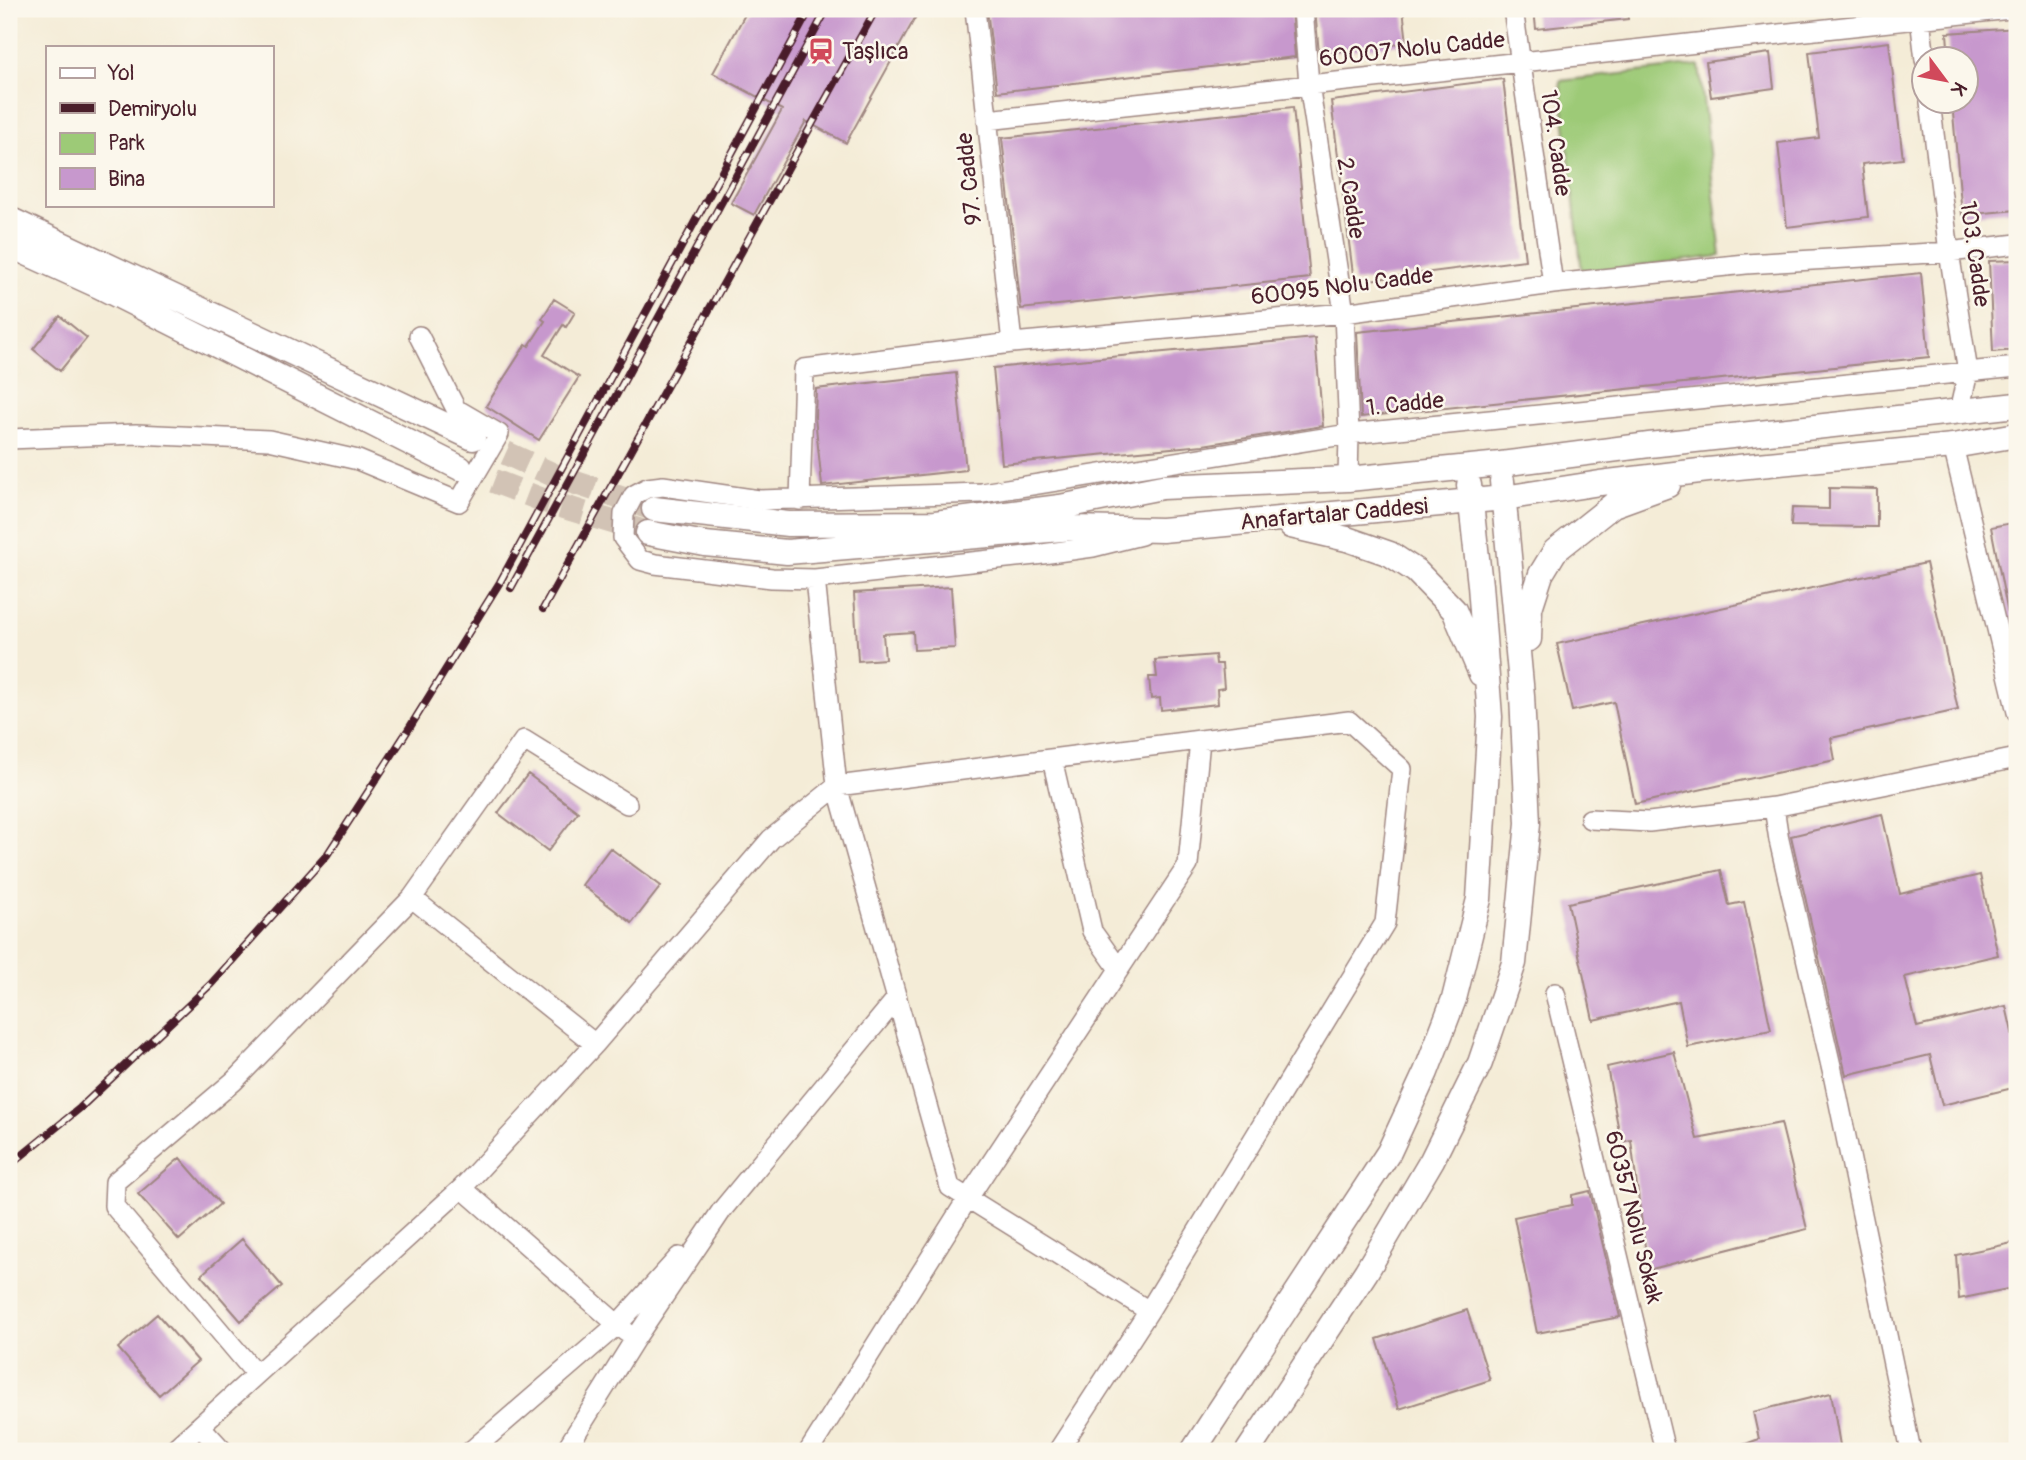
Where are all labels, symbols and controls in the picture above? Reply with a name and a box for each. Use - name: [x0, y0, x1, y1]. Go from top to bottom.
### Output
- street label: 60007 Nolu Cadde: [1318, 25, 1507, 73]
- station icon: Taşlıca: [806, 36, 836, 66]
- place label: Taşlıca: [842, 37, 908, 66]
- legend: [46, 46, 273, 206]
- north arrow: [1910, 46, 1980, 116]
- text: Yol: [107, 60, 135, 87]
- text: K: [1945, 77, 1972, 100]
- street label: 104. Cadde: [1534, 88, 1578, 199]
- text: Demiryolu: [108, 96, 197, 123]
- text: Park: [108, 130, 145, 157]
- street label: 97. Cadde: [950, 131, 988, 227]
- street label: 2. Cadde: [1330, 155, 1372, 241]
- text: Bina: [108, 166, 145, 193]
- street label: 103. Cadde: [1953, 199, 1997, 309]
- street label: 60095 Nolu Cadde: [1249, 260, 1435, 312]
- street label: 1. Cadde: [1365, 385, 1446, 422]
- street label: Anafartalar Caddesi: [1239, 491, 1429, 537]
- street label: 60357 Nolu Sokak: [1599, 1128, 1670, 1307]

